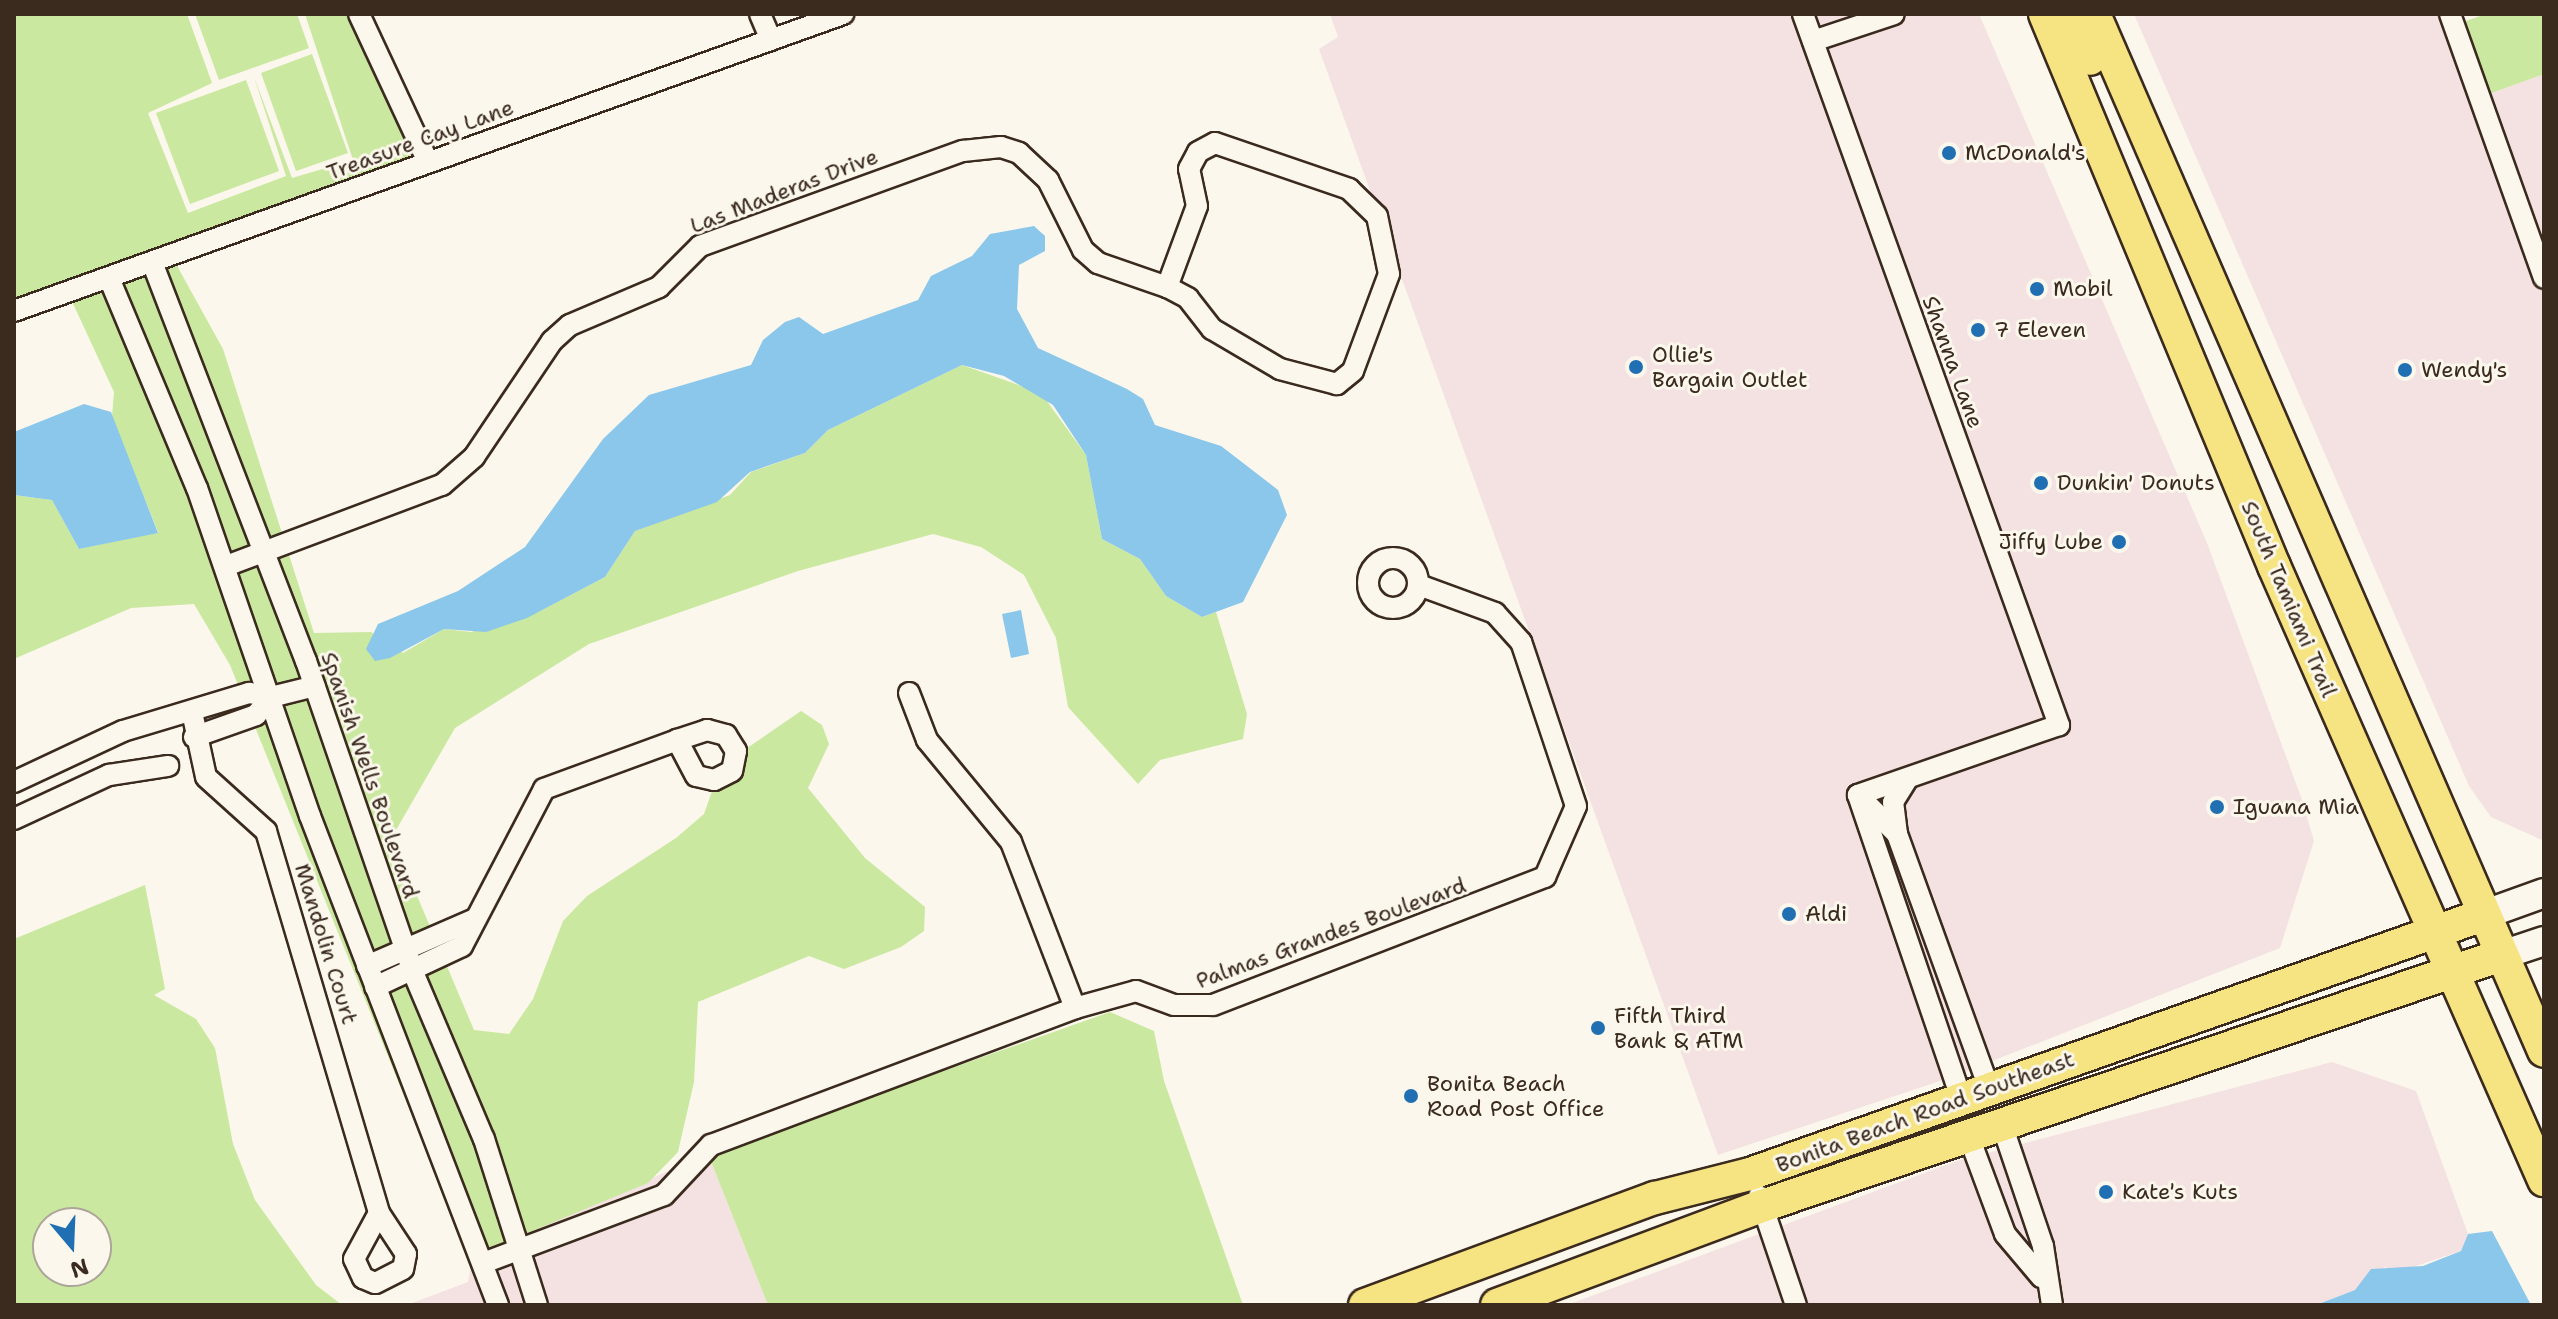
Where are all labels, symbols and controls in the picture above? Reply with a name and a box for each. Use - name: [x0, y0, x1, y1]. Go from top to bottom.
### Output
- street label: Treasure Cay Lane: [323, 94, 517, 186]
- place label: McDonald's: [1965, 140, 2086, 166]
- street label: Las Maderas Drive: [686, 143, 882, 239]
- marker: McDonald's: [1940, 144, 1958, 162]
- place label: Mobil: [2053, 276, 2113, 302]
- marker: Mobil: [2028, 280, 2046, 298]
- street label: Shanna Lane: [1917, 292, 1989, 432]
- place label: 7 Eleven: [1994, 317, 2086, 343]
- marker: 7 Eleven: [1969, 321, 1987, 339]
- place label: Ollie's Bargain Outlet: [1652, 341, 1808, 392]
- place label: Wendy's: [2421, 357, 2508, 383]
- marker: Ollie's Bargain Outlet: [1627, 358, 1645, 376]
- marker: Wendy's: [2396, 361, 2414, 379]
- place label: Dunkin' Donuts: [2057, 470, 2215, 496]
- marker: Dunkin' Donuts: [2032, 474, 2050, 492]
- street label: South Tamiami Trail: [2236, 497, 2342, 701]
- place label: Jiffy Lube: [1998, 529, 2103, 555]
- marker: Jiffy Lube: [2110, 533, 2128, 551]
- street label: Spanish Wells Boulevard: [315, 648, 425, 902]
- place label: Iguana Mia: [2233, 794, 2359, 820]
- marker: Iguana Mia: [2208, 798, 2226, 816]
- street label: Mandolin Court: [289, 860, 363, 1028]
- street label: Palmas Grandes Boulevard: [1192, 872, 1470, 994]
- place label: Aldi: [1805, 901, 1847, 927]
- marker: Aldi: [1780, 905, 1798, 923]
- place label: Fifth Third Bank & ATM: [1614, 1002, 1743, 1054]
- marker: Fifth Third Bank & ATM: [1589, 1019, 1607, 1037]
- street label: Bonita Beach Road Southeast: [1772, 1046, 2078, 1178]
- place label: Bonita Beach Road Post Office: [1427, 1070, 1604, 1122]
- marker: Bonita Beach Road Post Office: [1402, 1087, 1420, 1105]
- place label: Kate's Kuts: [2122, 1179, 2238, 1205]
- marker: Kate's Kuts: [2097, 1183, 2115, 1201]
- north arrow: [32, 1207, 112, 1287]
- text: N: [66, 1252, 92, 1285]

